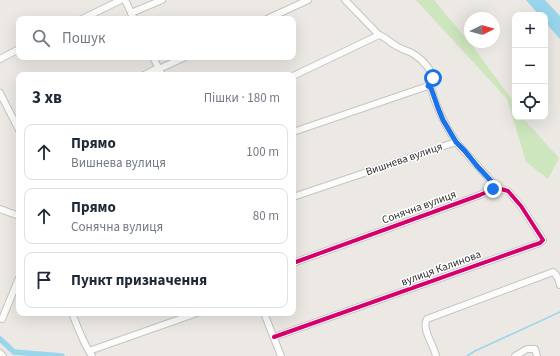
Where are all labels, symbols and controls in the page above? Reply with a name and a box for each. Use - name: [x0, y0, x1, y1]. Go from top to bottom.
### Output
- north arrow: [464, 12, 500, 48]
- map controls: [512, 12, 548, 120]
- button: +: [512, 12, 548, 48]
- search box: [16, 16, 296, 60]
- icon: search: [30, 27, 52, 49]
- text: Пошук: [62, 28, 105, 49]
- button: −: [512, 48, 548, 84]
- route start: [424, 69, 442, 87]
- button: locate: [512, 84, 548, 120]
- text: 3 хв: [32, 86, 62, 110]
- text: Пішки · 180 m: [204, 89, 280, 107]
- text: Прямо: [71, 133, 116, 154]
- street label: Вишнева вулиця: [364, 139, 444, 179]
- icon: ahead: [33, 141, 55, 163]
- text: 100 m: [246, 143, 279, 161]
- text: Вишнева вулиця: [71, 154, 166, 172]
- route end: [484, 180, 502, 198]
- street label: Сонячна вулиця: [380, 187, 458, 227]
- text: Прямо: [71, 197, 116, 218]
- icon: ahead: [33, 205, 55, 227]
- text: 80 m: [253, 207, 279, 225]
- text: Сонячна вулиця: [71, 218, 163, 236]
- street label: вулиця Калинова: [399, 247, 483, 289]
- icon: arrive: [33, 269, 55, 291]
- text: Пункт призначення: [71, 270, 207, 291]

